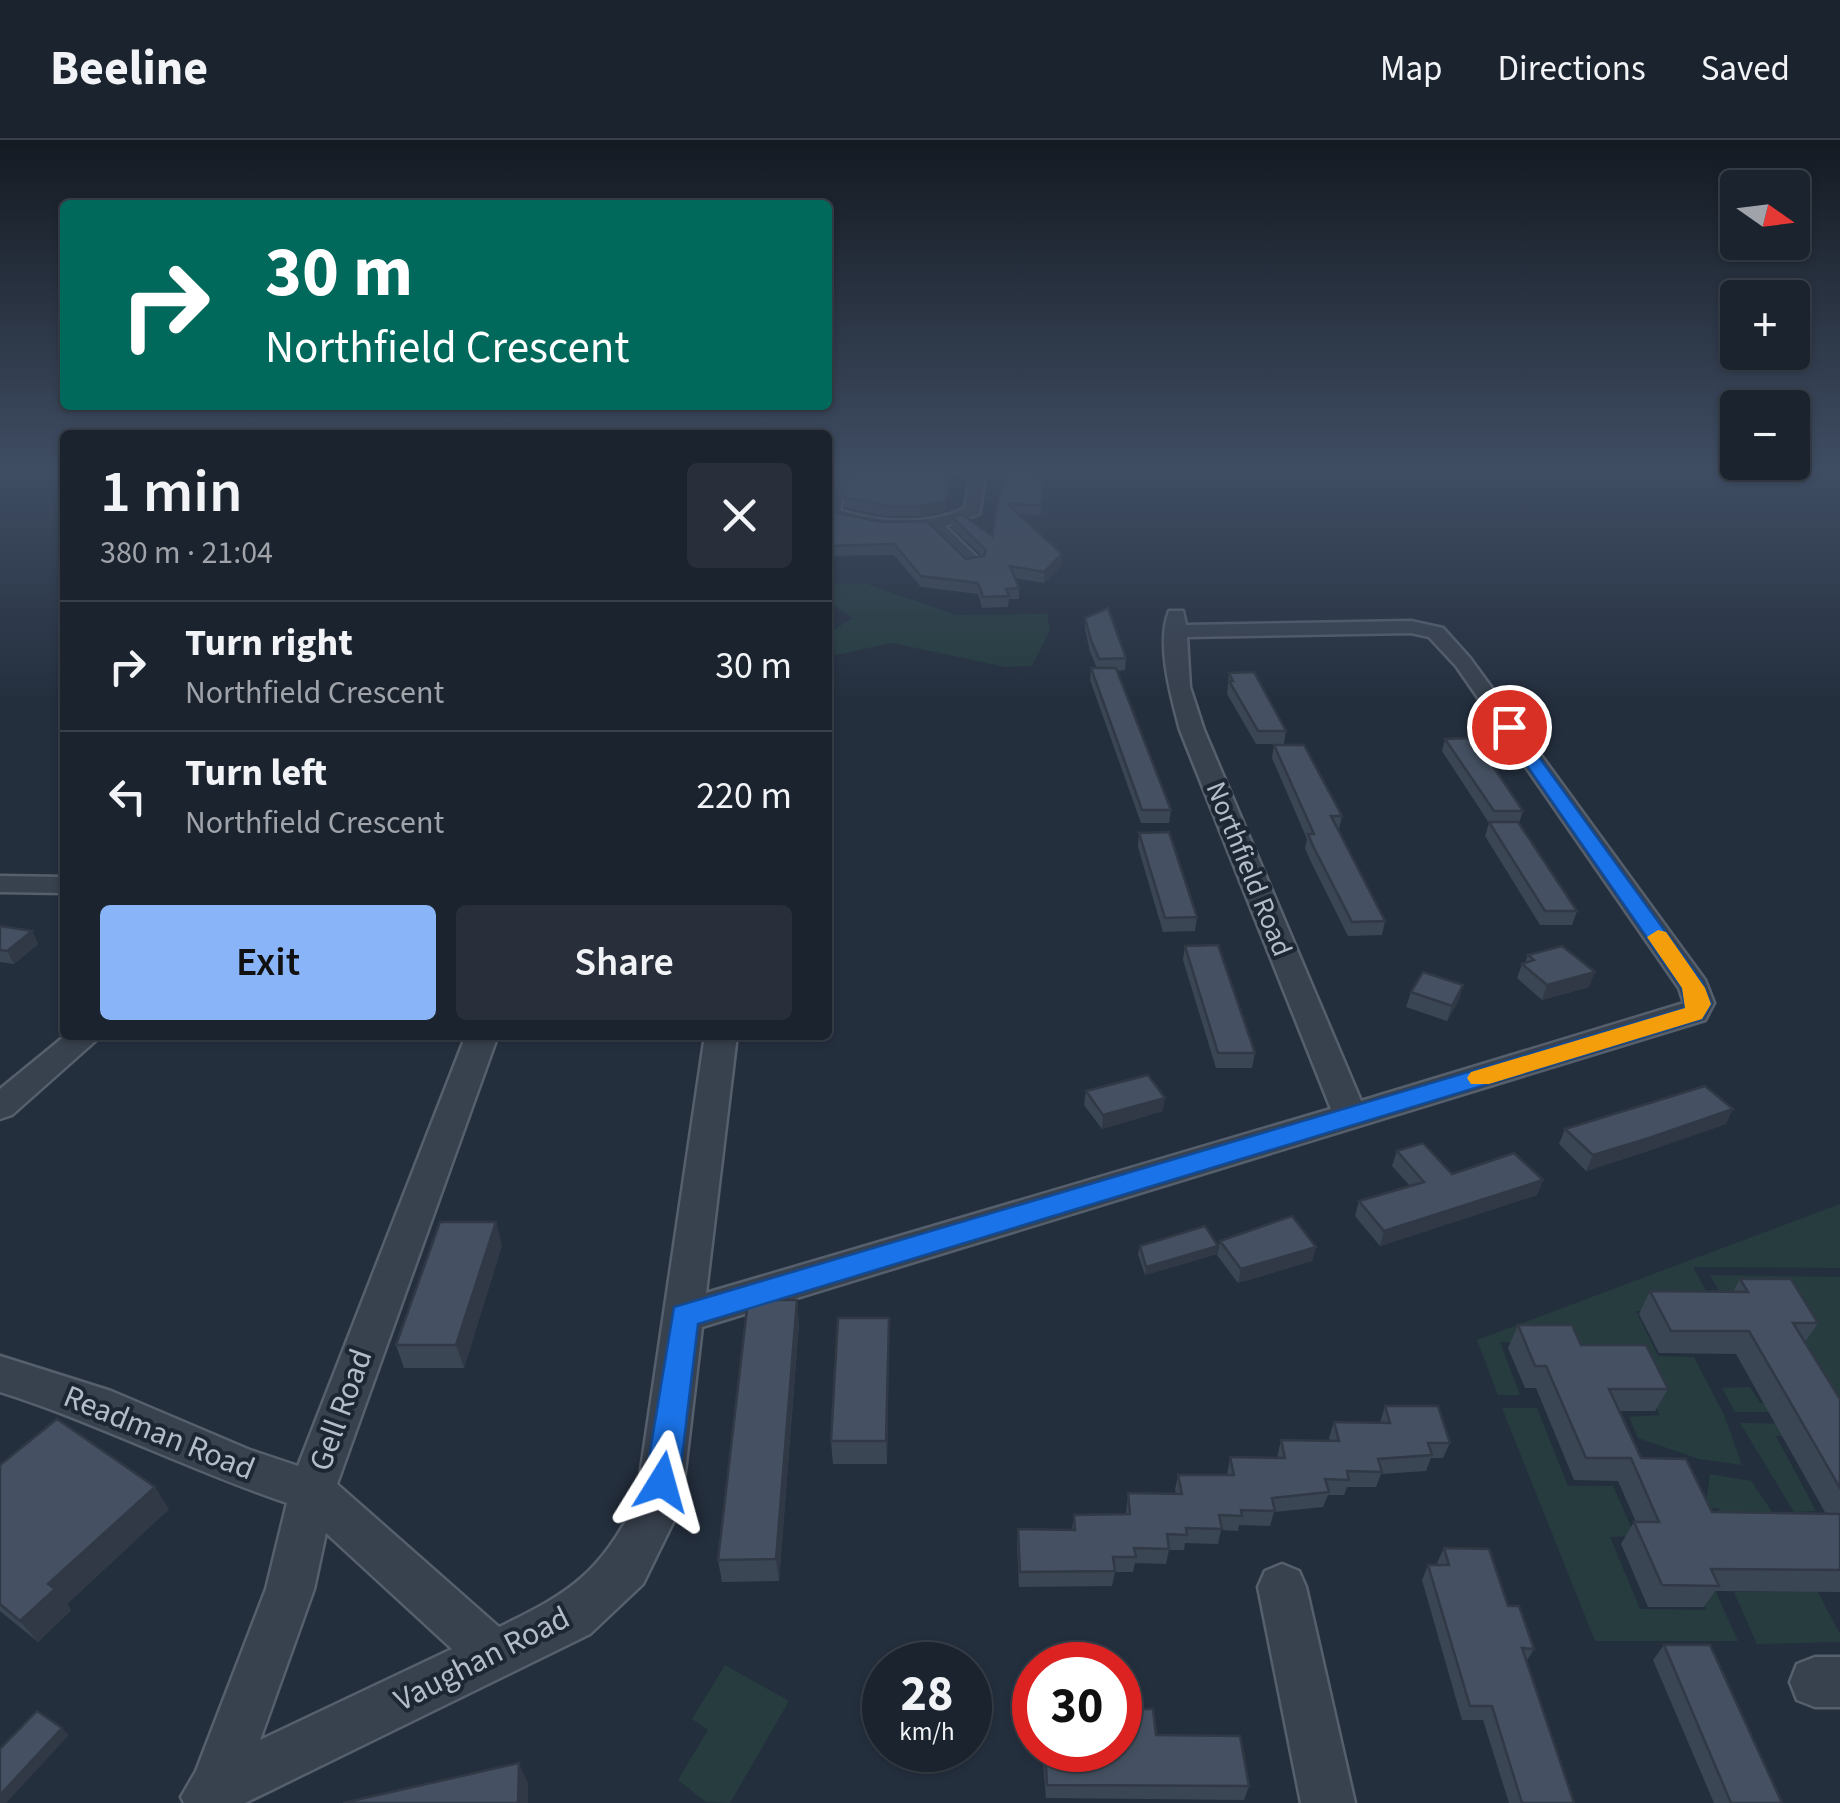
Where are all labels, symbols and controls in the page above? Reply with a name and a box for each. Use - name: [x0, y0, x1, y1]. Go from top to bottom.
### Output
- text: Beeline: [50, 35, 208, 103]
- text: Map: [1380, 44, 1443, 94]
- text: Directions: [1498, 44, 1646, 94]
- text: Saved: [1701, 44, 1790, 94]
- north arrow: [1720, 170, 1810, 260]
- map controls: [1720, 170, 1810, 480]
- text: 30 m: [265, 223, 413, 323]
- icon: right: [100, 240, 230, 370]
- button: +: [1720, 280, 1810, 370]
- text: Northfield Crescent: [265, 316, 630, 380]
- button: −: [1720, 390, 1810, 480]
- text: 1 min: [100, 450, 243, 535]
- button: close: [687, 463, 792, 568]
- text: 380 m · 21:04: [100, 530, 273, 576]
- text: Turn right: [185, 616, 353, 670]
- icon: right: [100, 639, 155, 694]
- text: 30 m: [715, 639, 792, 693]
- text: Northfield Crescent: [185, 670, 444, 716]
- pin: [1467, 685, 1552, 770]
- icon: arrive: [1482, 700, 1537, 755]
- text: Turn left: [185, 746, 327, 800]
- icon: left: [100, 769, 155, 824]
- text: 220 m: [696, 769, 792, 823]
- street label: Northfield Road: [1196, 776, 1302, 962]
- text: Northfield Crescent: [185, 800, 444, 846]
- button: Exit: [100, 905, 436, 1020]
- button: Share: [456, 905, 792, 1020]
- street label: Gell Road: [298, 1342, 384, 1478]
- street label: Readman Road: [57, 1374, 261, 1492]
- position arrow: [610, 1430, 714, 1534]
- street label: Vaughan Road: [386, 1595, 578, 1723]
- speed limit sign: 30: [1012, 1642, 1142, 1772]
- text: 28: [901, 1659, 953, 1730]
- text: km/h: [899, 1714, 955, 1750]

